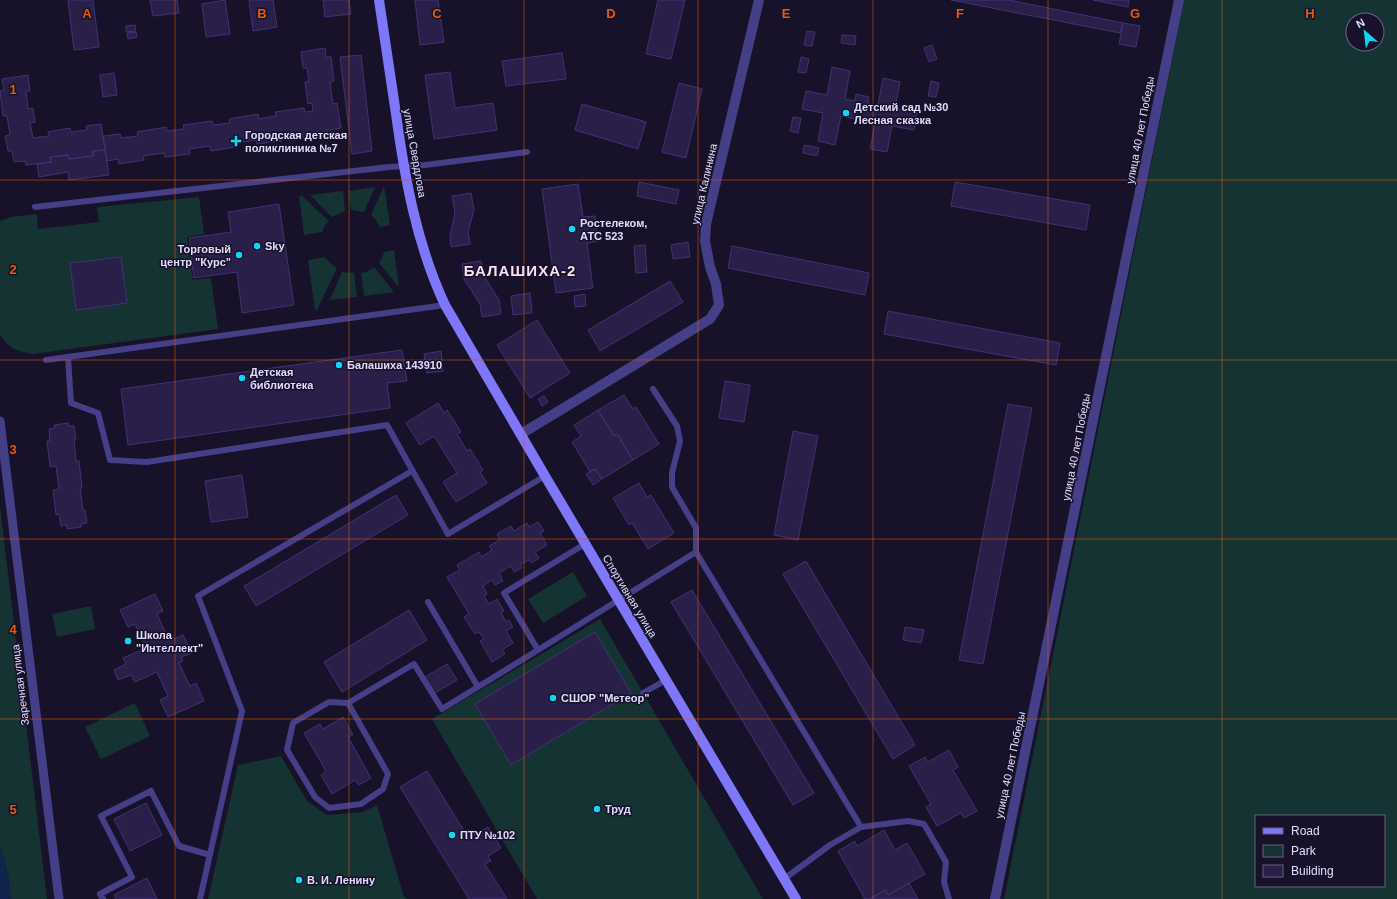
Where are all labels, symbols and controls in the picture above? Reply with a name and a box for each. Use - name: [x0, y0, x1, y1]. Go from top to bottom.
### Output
- text: A: [82, 6, 92, 21]
- text: B: [257, 6, 267, 21]
- text: C: [432, 6, 442, 21]
- text: D: [606, 6, 616, 21]
- text: E: [782, 6, 791, 21]
- text: F: [956, 6, 964, 21]
- text: G: [1130, 6, 1140, 21]
- text: H: [1305, 6, 1315, 21]
- north arrow: [1345, 12, 1385, 52]
- text: N: [1354, 16, 1367, 30]
- street label: улица 40 лет Победы: [1124, 75, 1156, 185]
- text: 1: [9, 82, 17, 97]
- place label: Детский сад №30 Лесная сказка: [854, 101, 948, 126]
- street label: улица Свердлова: [401, 108, 429, 199]
- marker: Детский сад №30 Лесная сказка: [841, 108, 851, 118]
- place label: Городская детская поликлиника №7: [245, 129, 347, 154]
- marker: Городская детская поликлиника №7: [230, 135, 242, 147]
- street label: улица Калинина: [689, 141, 719, 226]
- place label: Ростелеком, АТС 523: [580, 217, 647, 242]
- marker: Ростелеком, АТС 523: [567, 224, 577, 234]
- place label: Sky: [265, 240, 285, 252]
- marker: Sky: [252, 241, 262, 251]
- place label: Торговый центр "Курс": [160, 243, 231, 268]
- marker: Торговый центр "Курс": [234, 250, 244, 260]
- text: 2: [9, 262, 17, 277]
- district label: БАЛАШИХА-2: [464, 262, 576, 279]
- place label: Балашиха 143910: [347, 359, 442, 371]
- marker: Балашиха 143910: [334, 360, 344, 370]
- place label: Детская библиотека: [250, 366, 314, 391]
- marker: Детская библиотека: [237, 373, 247, 383]
- street label: улица 40 лет Победы: [1060, 392, 1092, 502]
- text: 3: [9, 442, 17, 457]
- street label: Спортивная улица: [601, 552, 660, 640]
- text: 4: [9, 622, 17, 637]
- place label: Школа "Интеллект": [136, 629, 203, 654]
- marker: Школа "Интеллект": [123, 636, 133, 646]
- street label: Заречная улица: [9, 643, 31, 726]
- place label: СШОР "Метеор": [561, 692, 649, 704]
- marker: СШОР "Метеор": [548, 693, 558, 703]
- street label: улица 40 лет Победы: [993, 710, 1027, 820]
- text: 5: [9, 802, 17, 817]
- place label: Труд: [605, 803, 631, 815]
- marker: Труд: [592, 804, 602, 814]
- legend: [1255, 815, 1385, 887]
- text: Road: [1291, 824, 1320, 838]
- place label: ПТУ №102: [460, 829, 515, 841]
- marker: ПТУ №102: [447, 830, 457, 840]
- text: Park: [1291, 844, 1317, 858]
- text: Building: [1291, 864, 1334, 878]
- place label: В. И. Ленину: [307, 874, 376, 886]
- marker: В. И. Ленину: [294, 875, 304, 885]

